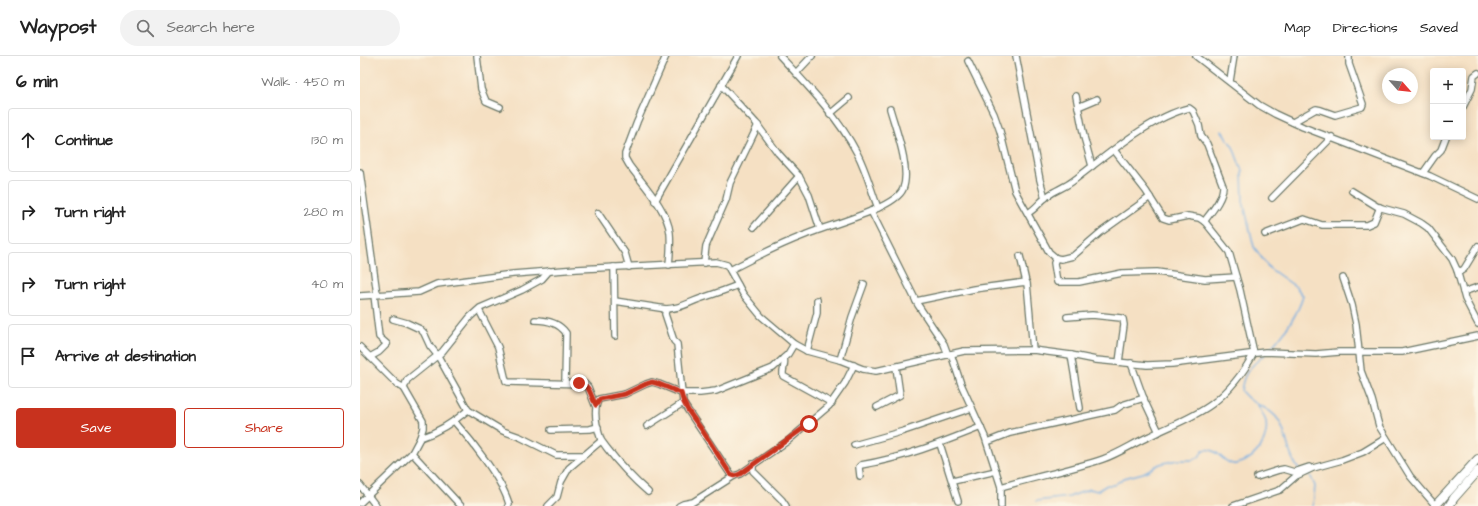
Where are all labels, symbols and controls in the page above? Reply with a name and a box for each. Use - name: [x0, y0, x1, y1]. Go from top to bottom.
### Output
- search box: [120, 10, 400, 46]
- text: Waypost: [20, 14, 96, 41]
- icon: search: [134, 17, 156, 39]
- text: Search here: [166, 17, 255, 38]
- text: Map: [1284, 18, 1311, 38]
- text: Directions: [1333, 18, 1398, 38]
- text: Saved: [1420, 18, 1458, 38]
- north arrow: [1382, 68, 1418, 104]
- map controls: [1430, 68, 1466, 140]
- button: +: [1430, 68, 1466, 104]
- text: 6 min: [16, 70, 58, 94]
- text: Walk · 450 m: [261, 73, 344, 91]
- button: −: [1430, 104, 1466, 140]
- icon: ahead: [17, 129, 39, 151]
- text: Continue: [55, 130, 113, 151]
- text: 130 m: [311, 131, 343, 149]
- icon: right: [17, 201, 39, 223]
- text: Turn right: [55, 202, 126, 223]
- text: 280 m: [304, 203, 343, 221]
- icon: right: [17, 273, 39, 295]
- text: Turn right: [55, 274, 126, 295]
- text: 40 m: [311, 275, 343, 293]
- icon: arrive: [17, 345, 39, 367]
- text: Arrive at destination: [55, 346, 196, 367]
- route end: [570, 374, 588, 392]
- button: Save: [16, 408, 176, 448]
- button: Share: [184, 408, 344, 448]
- route start: [800, 415, 818, 433]

